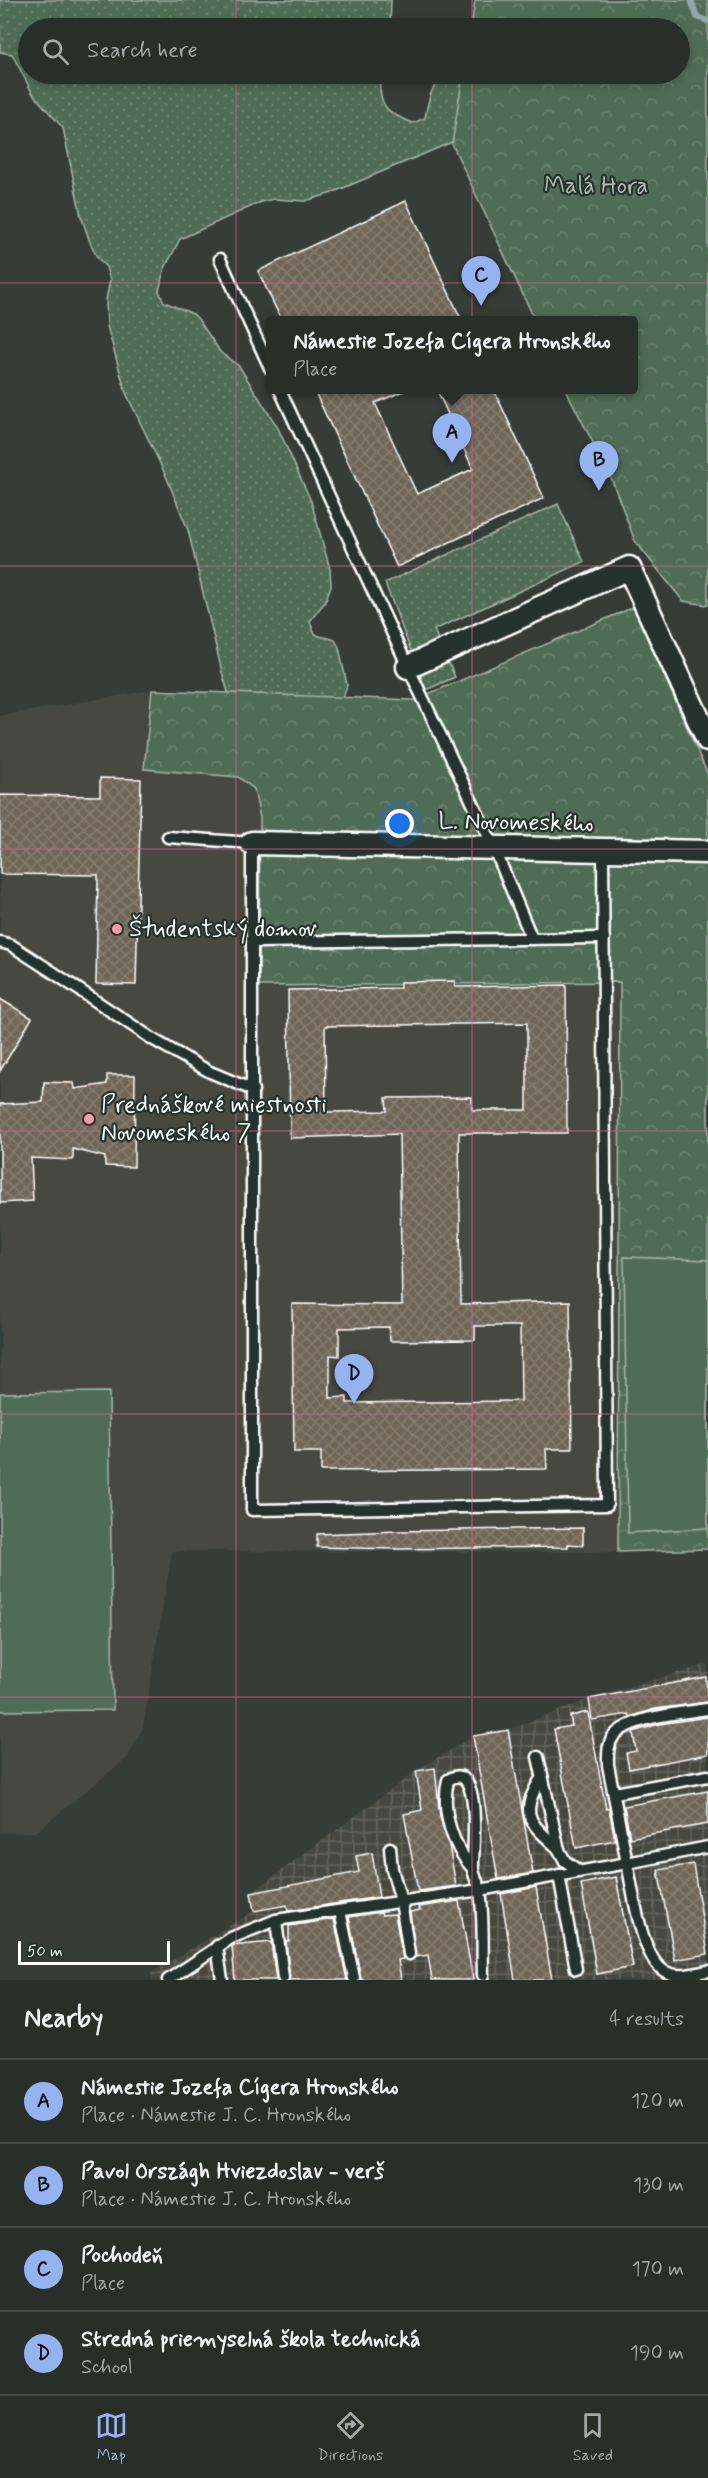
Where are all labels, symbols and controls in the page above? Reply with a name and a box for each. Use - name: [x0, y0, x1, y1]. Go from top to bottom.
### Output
- search box: [18, 18, 690, 84]
- icon: search: [39, 35, 72, 68]
- text: Search here: [87, 37, 198, 65]
- park label: Malá Hora: [544, 171, 648, 202]
- pin: C: [462, 256, 500, 306]
- popup: [266, 316, 638, 394]
- text: Námestie Jozefa Cígera Hronského: [293, 328, 611, 356]
- text: Place: [293, 356, 337, 383]
- pin: A: [432, 414, 472, 463]
- pin: B: [580, 442, 618, 491]
- street label: L. Novomeského: [438, 806, 594, 840]
- your location: [385, 809, 414, 838]
- place label: Študentský domov: [129, 914, 317, 945]
- marker: Študentský domov: [110, 922, 124, 936]
- place label: Prednáškové miestnosti Novomeského 7: [101, 1090, 327, 1149]
- marker: Prednáškové miestnosti Novomeského 7: [82, 1112, 96, 1126]
- pin: D: [334, 1354, 374, 1404]
- scale bar: [18, 1938, 170, 1966]
- text: 50 m: [27, 1941, 63, 1962]
- text: Nearby: [24, 2002, 103, 2036]
- text: 4 results: [609, 2006, 684, 2033]
- text: Námestie Jozefa Cígera Hronského: [81, 2074, 399, 2102]
- text: A: [37, 2088, 50, 2115]
- text: 120 m: [631, 2088, 684, 2115]
- text: Place · Námestie J. C. Hronského: [81, 2102, 351, 2129]
- text: Pavol Országh Hviezdoslav - verš: [81, 2158, 384, 2186]
- text: B: [37, 2172, 50, 2199]
- text: 130 m: [633, 2172, 684, 2199]
- text: Place · Námestie J. C. Hronského: [81, 2186, 351, 2213]
- text: Pochodeň: [81, 2242, 163, 2270]
- text: C: [36, 2256, 51, 2283]
- text: 170 m: [632, 2256, 684, 2283]
- text: Place: [81, 2270, 125, 2297]
- text: Stredná priemyselná škola technická: [81, 2326, 421, 2354]
- text: D: [37, 2340, 50, 2367]
- text: 190 m: [630, 2340, 684, 2367]
- text: School: [81, 2354, 133, 2381]
- tab: Map: [95, 2409, 128, 2466]
- tab: Directions: [317, 2409, 383, 2466]
- tab: Saved: [573, 2409, 613, 2466]

